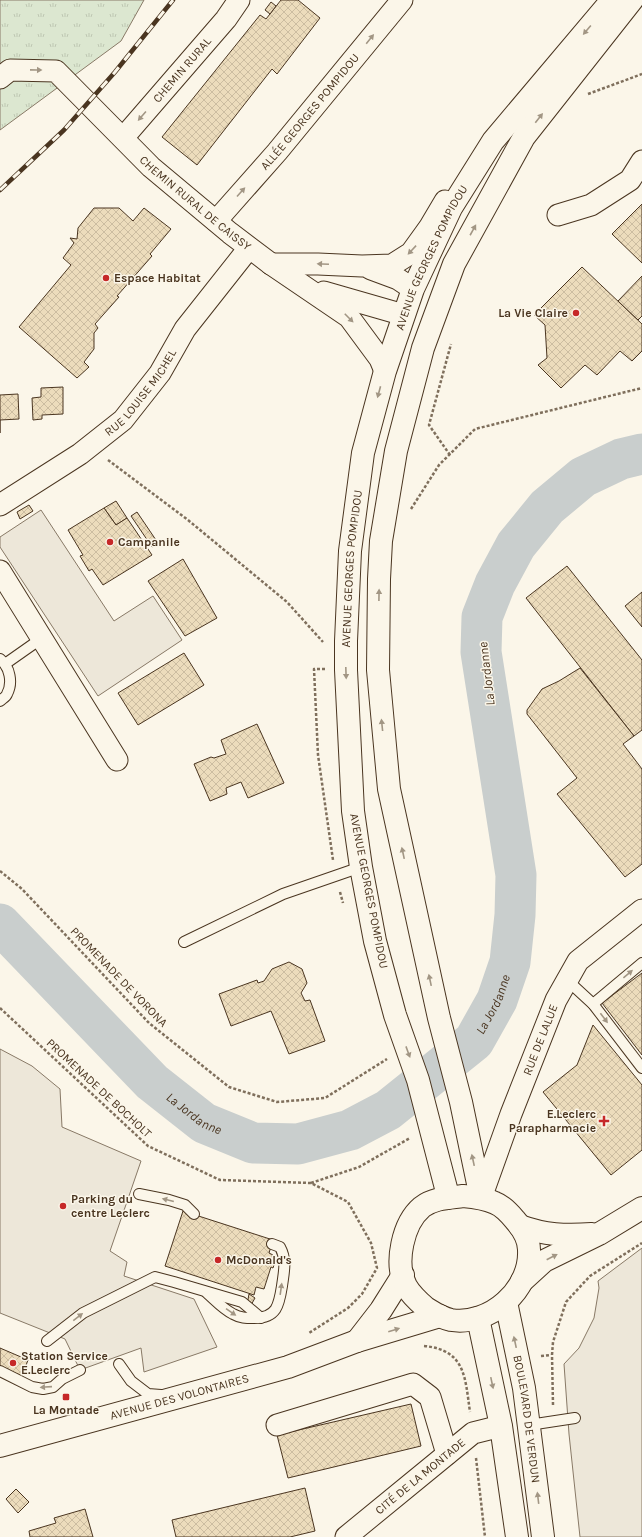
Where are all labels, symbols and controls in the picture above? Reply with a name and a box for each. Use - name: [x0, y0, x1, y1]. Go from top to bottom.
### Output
- one-way arrow: [582, 24, 591, 35]
- one-way arrow: [366, 33, 375, 44]
- street label: CHEMIN RURAL: [150, 34, 214, 105]
- street label: ALLÉE GEORGES POMPIDOU: [258, 51, 362, 173]
- one-way arrow: [30, 67, 42, 74]
- one-way arrow: [138, 111, 147, 122]
- one-way arrow: [535, 113, 543, 124]
- street label: CHEMIN RURAL DE CAISSY: [137, 153, 254, 254]
- street label: AVENUE GEORGES POMPIDOU: [393, 182, 471, 332]
- one-way arrow: [237, 187, 246, 197]
- one-way arrow: [469, 224, 476, 236]
- one-way arrow: [408, 245, 417, 255]
- one-way arrow: [316, 261, 329, 267]
- place label: Espace Habitat: [114, 271, 201, 285]
- marker: Espace Habitat: [101, 273, 111, 283]
- place label: La Vie Claire: [498, 306, 568, 320]
- marker: La Vie Claire: [571, 308, 581, 318]
- one-way arrow: [344, 313, 354, 323]
- street label: RUE LOUISE MICHEL: [102, 346, 179, 439]
- one-way arrow: [376, 386, 382, 398]
- street label: AVENUE GEORGES POMPIDOU: [339, 489, 365, 647]
- place label: Campanile: [118, 535, 180, 549]
- marker: Campanile: [105, 537, 115, 547]
- one-way arrow: [375, 589, 382, 601]
- water label: La Jordanne: [475, 641, 498, 707]
- one-way arrow: [343, 667, 349, 680]
- one-way arrow: [379, 719, 385, 731]
- street label: AVENUE GEORGES POMPIDOU: [347, 812, 391, 970]
- one-way arrow: [399, 847, 405, 859]
- street label: PROMENADE DE VORONA: [68, 924, 170, 1030]
- one-way arrow: [623, 970, 634, 979]
- water label: La Jordanne: [473, 973, 513, 1037]
- one-way arrow: [427, 974, 433, 986]
- street label: RUE DE LALUE: [520, 1002, 561, 1077]
- one-way arrow: [599, 1013, 607, 1023]
- street label: PROMENADE DE BOCHOLT: [44, 1036, 154, 1140]
- one-way arrow: [405, 1047, 411, 1059]
- water label: La Jordanne: [163, 1089, 224, 1137]
- place label: E.Leclerc Parapharmacie: [509, 1107, 596, 1135]
- marker: E.Leclerc Parapharmacie: [599, 1116, 609, 1126]
- one-way arrow: [470, 1154, 476, 1166]
- place label: Parking du centre Leclerc: [71, 1192, 150, 1220]
- one-way arrow: [162, 1197, 175, 1203]
- marker: Parking du centre Leclerc: [58, 1201, 68, 1211]
- place label: McDonald's: [226, 1253, 292, 1267]
- one-way arrow: [546, 1254, 558, 1260]
- marker: McDonald's: [213, 1255, 223, 1265]
- one-way arrow: [278, 1283, 284, 1295]
- one-way arrow: [225, 1308, 236, 1316]
- one-way arrow: [73, 1312, 84, 1321]
- one-way arrow: [388, 1327, 400, 1333]
- one-way arrow: [511, 1336, 517, 1348]
- place label: Station Service E.Leclerc: [21, 1349, 108, 1377]
- street label: BOULEVARD DE VERDUN: [510, 1354, 543, 1484]
- marker: Station Service E.Leclerc: [8, 1358, 18, 1368]
- street label: AVENUE DES VOLONTAIRES: [108, 1371, 251, 1423]
- one-way arrow: [489, 1377, 495, 1389]
- one-way arrow: [40, 1384, 52, 1391]
- marker: La Montade: [61, 1392, 71, 1402]
- place label: La Montade: [33, 1403, 99, 1417]
- street label: CITÉ DE LA MONTADE: [372, 1435, 468, 1517]
- one-way arrow: [535, 1492, 541, 1504]

